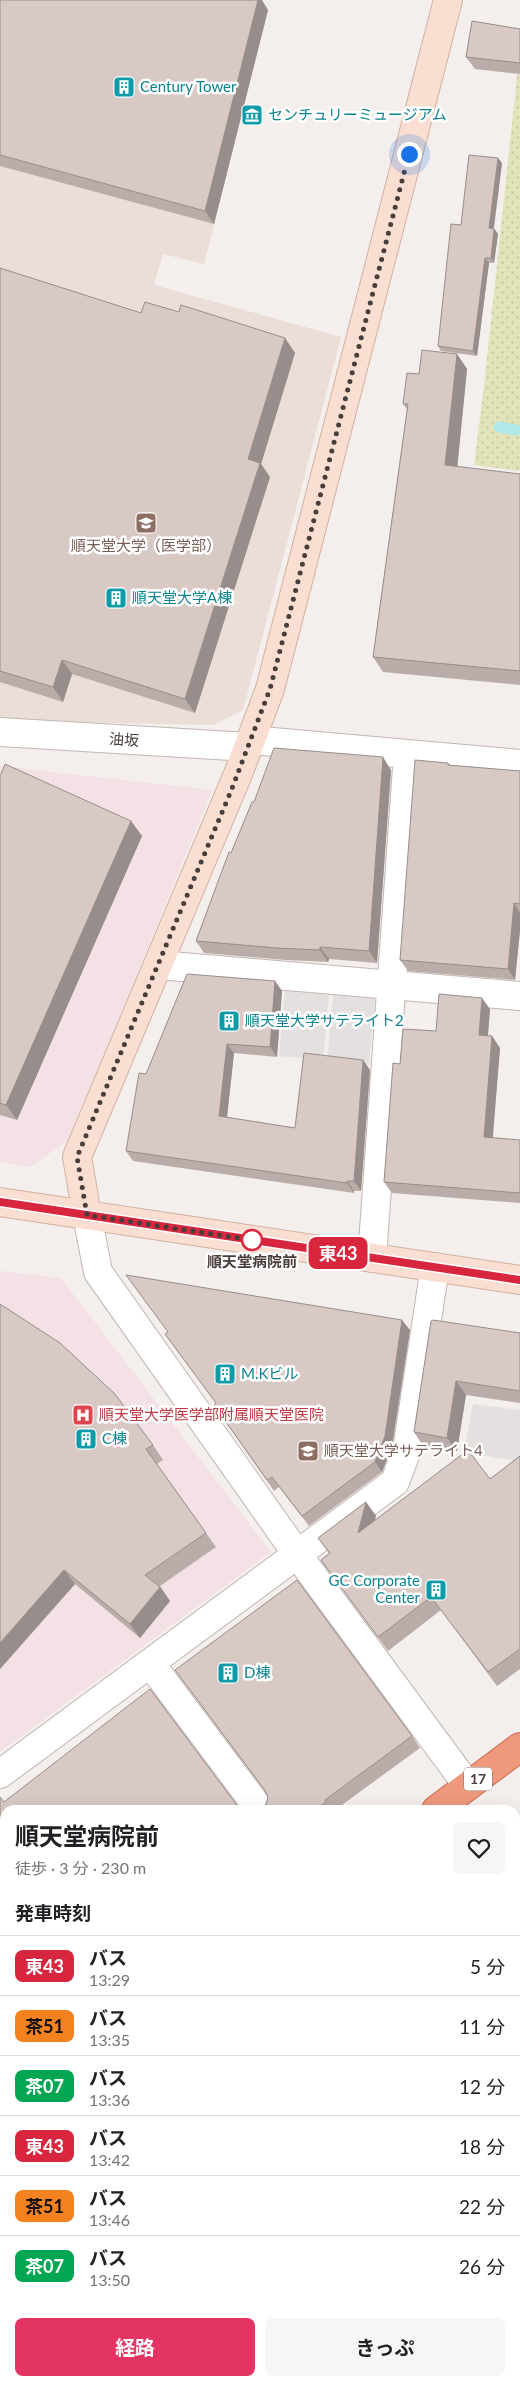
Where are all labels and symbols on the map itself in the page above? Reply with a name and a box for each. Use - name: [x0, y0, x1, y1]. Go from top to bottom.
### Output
- building icon: Century Tower: [112, 75, 136, 99]
- place label: Century Tower: [140, 77, 237, 95]
- museum icon: センチュリーミュージアム: [240, 103, 264, 127]
- place label: センチュリーミュージアム: [268, 105, 447, 123]
- your location: [397, 142, 422, 167]
- school or university icon: 順天堂大学（医学部）: [134, 511, 158, 535]
- place label: 順天堂大学（医学部）: [71, 536, 221, 554]
- building icon: 順天堂大学A棟: [104, 586, 128, 610]
- place label: 順天堂大学A棟: [132, 588, 232, 606]
- street label: 油坂: [108, 729, 140, 749]
- building icon: 順天堂大学サテライト2: [217, 1009, 241, 1033]
- place label: 順天堂大学サテライト2: [245, 1011, 404, 1029]
- marker: 順天堂病院前: [241, 1229, 263, 1251]
- line badge: 東43: [309, 1237, 367, 1269]
- place label: 順天堂病院前: [207, 1252, 297, 1270]
- building icon: M.Kビル: [213, 1362, 237, 1386]
- place label: M.Kビル: [241, 1364, 298, 1382]
- hospital icon: 順天堂大学医学部附属順天堂医院: [71, 1403, 95, 1427]
- place label: 順天堂大学医学部附属順天堂医院: [99, 1405, 324, 1423]
- building icon: C棟: [74, 1427, 98, 1451]
- place label: C棟: [102, 1429, 127, 1447]
- school or university icon: 順天堂大学サテライト4: [296, 1439, 320, 1463]
- place label: 順天堂大学サテライト4: [324, 1441, 483, 1459]
- place label: GC Corporate Center: [328, 1571, 421, 1606]
- building icon: GC Corporate Center: [424, 1578, 448, 1602]
- building icon: D棟: [216, 1661, 240, 1685]
- place label: D棟: [244, 1663, 270, 1681]
- road number: 17: [464, 1768, 492, 1790]

